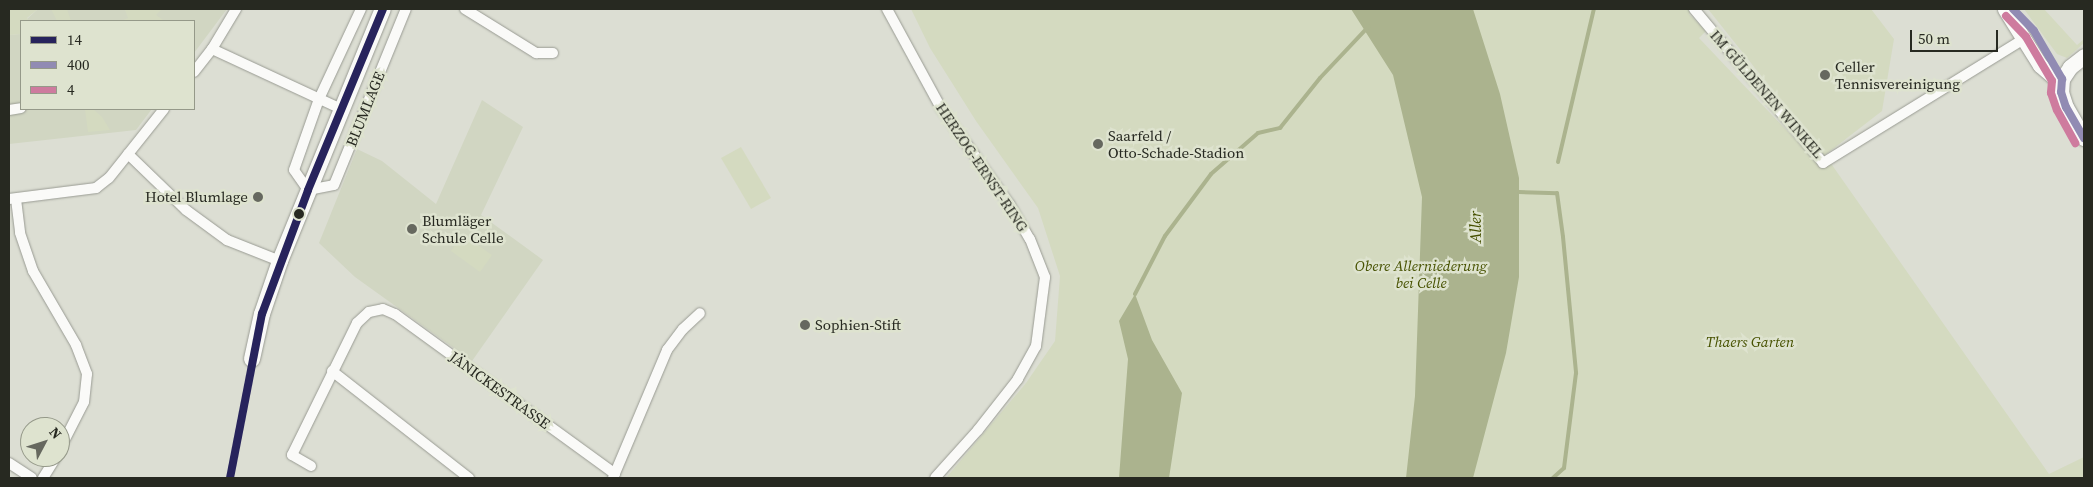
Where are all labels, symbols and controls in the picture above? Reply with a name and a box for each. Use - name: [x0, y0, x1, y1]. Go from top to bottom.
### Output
- legend: [20, 20, 195, 110]
- scale bar: [1913, 20, 2000, 52]
- street label: IM GÜLDENEN WINKEL: [1706, 26, 1828, 162]
- text: 50 m: [1918, 28, 1950, 49]
- text: 14: [67, 29, 82, 50]
- text: 400: [67, 54, 90, 75]
- place label: Celler Tennisvereinigung: [1835, 57, 1960, 92]
- street label: BLUMLAGE: [342, 69, 388, 149]
- marker: Celler Tennisvereinigung: [1819, 69, 1831, 81]
- text: 4: [67, 79, 75, 100]
- street label: HERZOG-ERNST-RING: [932, 99, 1032, 235]
- place label: Saarfeld / Otto-Schade-Stadion: [1108, 126, 1244, 161]
- marker: Saarfeld / Otto-Schade-Stadion: [1092, 138, 1104, 150]
- place label: Hotel Blumlage: [145, 188, 248, 206]
- marker: Hotel Blumlage: [252, 191, 264, 203]
- unlabelled marker: [294, 209, 304, 219]
- place label: Blumläger Schule Celle: [422, 211, 504, 246]
- water label: Aller: [1465, 211, 1485, 243]
- marker: Blumläger Schule Celle: [406, 223, 418, 235]
- park label: Obere Allerniederung bei Celle: [1355, 256, 1487, 291]
- place label: Sophien-Stift: [815, 316, 901, 334]
- marker: Sophien-Stift: [799, 319, 811, 331]
- park label: Thaers Garten: [1706, 333, 1794, 351]
- street label: JÄNICKESTRASSE: [446, 347, 554, 433]
- north arrow: [20, 417, 70, 467]
- text: N: [45, 423, 67, 443]

